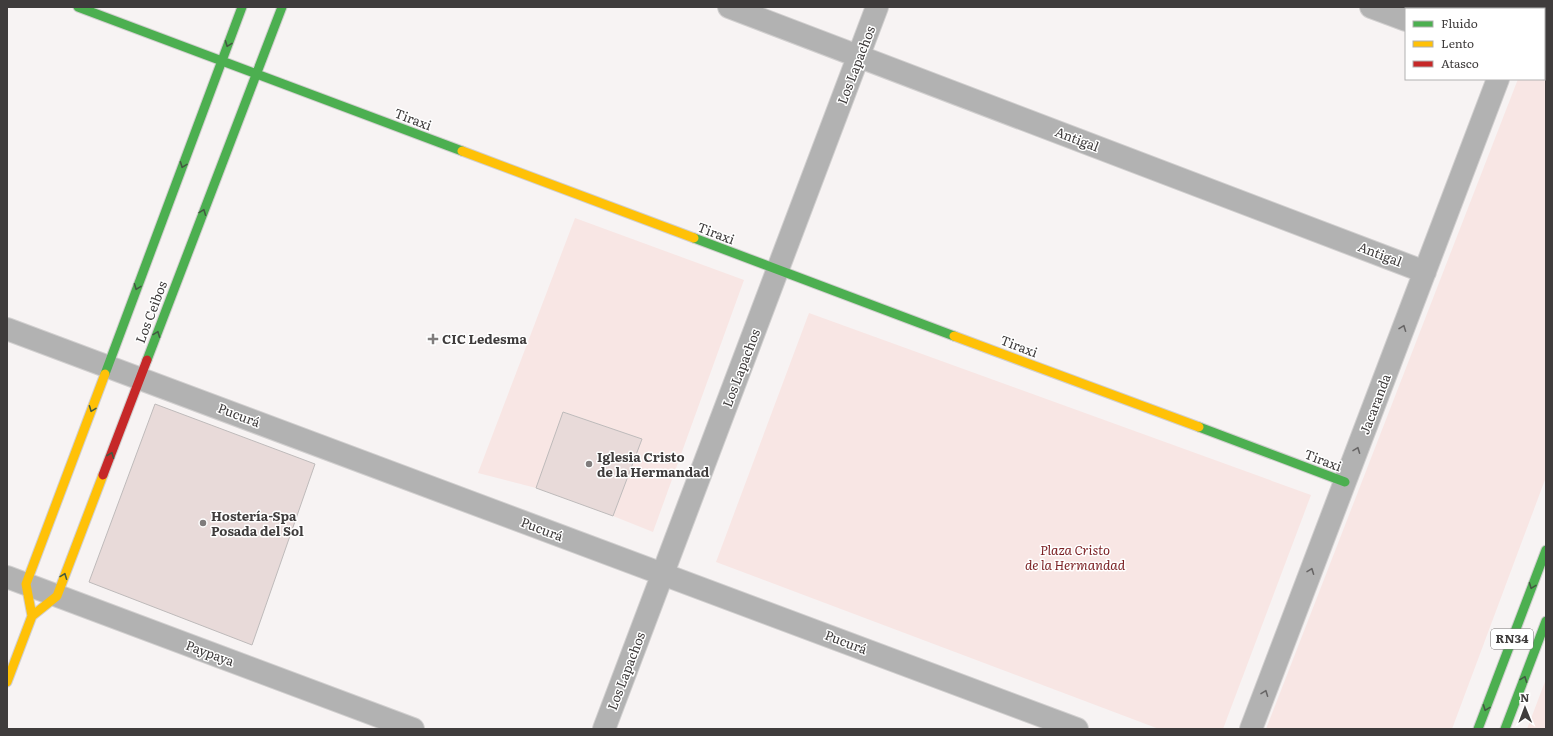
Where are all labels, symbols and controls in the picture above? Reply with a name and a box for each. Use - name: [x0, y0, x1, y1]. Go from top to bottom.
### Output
- legend: [1405, 8, 1545, 80]
- text: Fluido: [1441, 14, 1478, 32]
- street label: Los Lapachos: [832, 23, 879, 107]
- text: Lento: [1441, 34, 1474, 52]
- one-way arrow: [225, 40, 233, 47]
- text: Atasco: [1441, 54, 1479, 72]
- street label: Tiraxi: [392, 103, 435, 135]
- street label: Antigal: [1052, 121, 1102, 156]
- one-way arrow: [179, 162, 187, 169]
- one-way arrow: [199, 209, 207, 216]
- street label: Tiraxi: [695, 217, 738, 249]
- street label: Antigal: [1355, 236, 1405, 271]
- street label: Los Ceibos: [130, 278, 171, 346]
- one-way arrow: [133, 283, 142, 290]
- one-way arrow: [1399, 325, 1407, 332]
- street label: Los Lapachos: [717, 326, 764, 410]
- place label: CIC Ledesma: [442, 329, 527, 348]
- one-way arrow: [152, 330, 160, 337]
- street label: Tiraxi: [998, 330, 1041, 362]
- marker: CIC Ledesma: [427, 333, 439, 345]
- street label: Jacaranda: [1354, 371, 1395, 437]
- street label: Pucurá: [215, 398, 263, 431]
- one-way arrow: [88, 405, 96, 412]
- street label: Tiraxi: [1302, 444, 1345, 476]
- one-way arrow: [1353, 446, 1361, 453]
- place label: Iglesia Cristo de la Hermandad: [597, 447, 710, 481]
- one-way arrow: [106, 452, 114, 459]
- marker: Iglesia Cristo de la Hermandad: [584, 459, 594, 469]
- place label: Hostería-Spa Posada del Sol: [211, 506, 304, 540]
- street label: Pucurá: [518, 512, 566, 545]
- marker: Hostería-Spa Posada del Sol: [198, 518, 208, 528]
- park label: Plaza Cristo de la Hermandad: [1025, 540, 1126, 574]
- one-way arrow: [1307, 568, 1315, 575]
- one-way arrow: [60, 573, 68, 580]
- one-way arrow: [1529, 583, 1537, 590]
- street label: Pucurá: [822, 625, 870, 658]
- street label: Los Lapachos: [602, 629, 649, 713]
- road number: RN34: [1491, 629, 1533, 649]
- street label: Paypaya: [183, 635, 237, 670]
- one-way arrow: [1519, 676, 1527, 683]
- north arrow: [1505, 688, 1545, 728]
- one-way arrow: [1260, 689, 1268, 696]
- text: N: [1520, 689, 1530, 705]
- one-way arrow: [1482, 704, 1491, 711]

